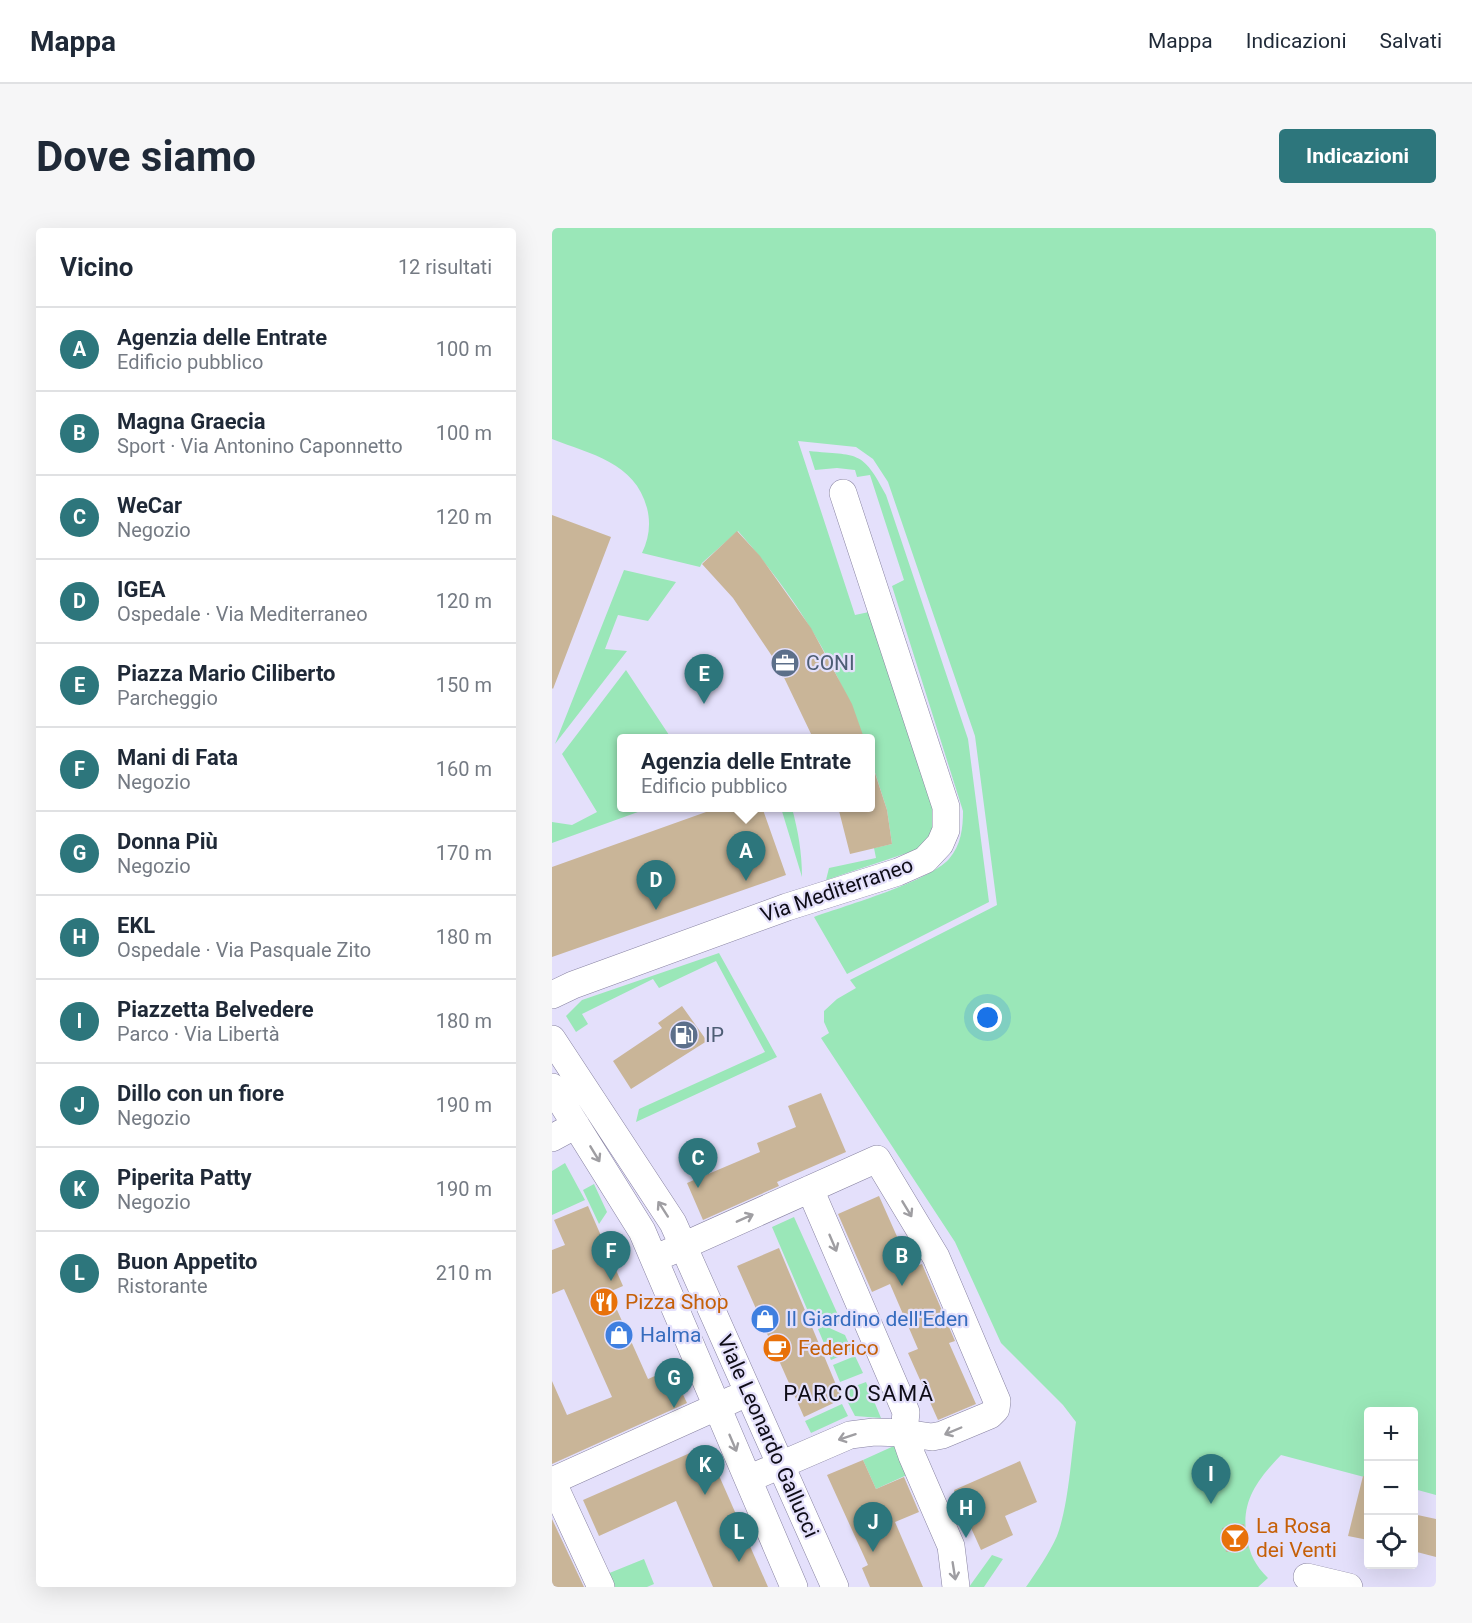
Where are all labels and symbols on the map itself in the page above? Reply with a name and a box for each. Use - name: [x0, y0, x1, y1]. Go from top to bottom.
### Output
- office icon: CONI: [769, 647, 801, 679]
- place label: CONI: [806, 651, 855, 675]
- pin: E: [684, 654, 724, 704]
- pin: A: [726, 832, 766, 881]
- street label: Via Mediterraneo: [758, 853, 916, 927]
- pin: D: [636, 860, 676, 910]
- your location: [973, 1003, 1002, 1032]
- fuel station icon: IP: [668, 1019, 700, 1051]
- place label: IP: [705, 1023, 724, 1047]
- pin: C: [678, 1138, 718, 1188]
- one-way arrow: [589, 1145, 601, 1162]
- one-way arrow: [902, 1200, 914, 1217]
- one-way arrow: [657, 1201, 669, 1218]
- one-way arrow: [736, 1212, 754, 1223]
- pin: F: [592, 1232, 630, 1281]
- one-way arrow: [828, 1233, 839, 1252]
- pin: B: [882, 1236, 922, 1286]
- restaurant icon: Pizza Shop: [588, 1286, 620, 1318]
- place label: Pizza Shop: [625, 1290, 729, 1314]
- shop icon: Il Giardino dell'Eden: [749, 1303, 781, 1335]
- place label: Il Giardino dell'Eden: [786, 1307, 969, 1331]
- shop icon: Halma: [603, 1319, 635, 1351]
- place label: Halma: [640, 1323, 701, 1347]
- street label: Viale Leonardo Gallucci: [712, 1331, 824, 1541]
- cafe icon: Federico: [761, 1332, 793, 1364]
- place label: Federico: [798, 1336, 879, 1360]
- pin: G: [654, 1358, 694, 1408]
- district label: PARCO SAMÀ: [783, 1381, 935, 1406]
- one-way arrow: [944, 1426, 962, 1437]
- one-way arrow: [838, 1433, 857, 1444]
- one-way arrow: [728, 1434, 739, 1452]
- pin: K: [686, 1446, 724, 1495]
- pin: I: [1192, 1454, 1230, 1504]
- pin: H: [946, 1488, 986, 1538]
- pin: J: [854, 1502, 892, 1552]
- pin: L: [720, 1512, 759, 1562]
- place label: La Rosa dei Venti: [1256, 1514, 1337, 1562]
- bar icon: La Rosa dei Venti: [1219, 1522, 1251, 1554]
- one-way arrow: [949, 1561, 960, 1580]

